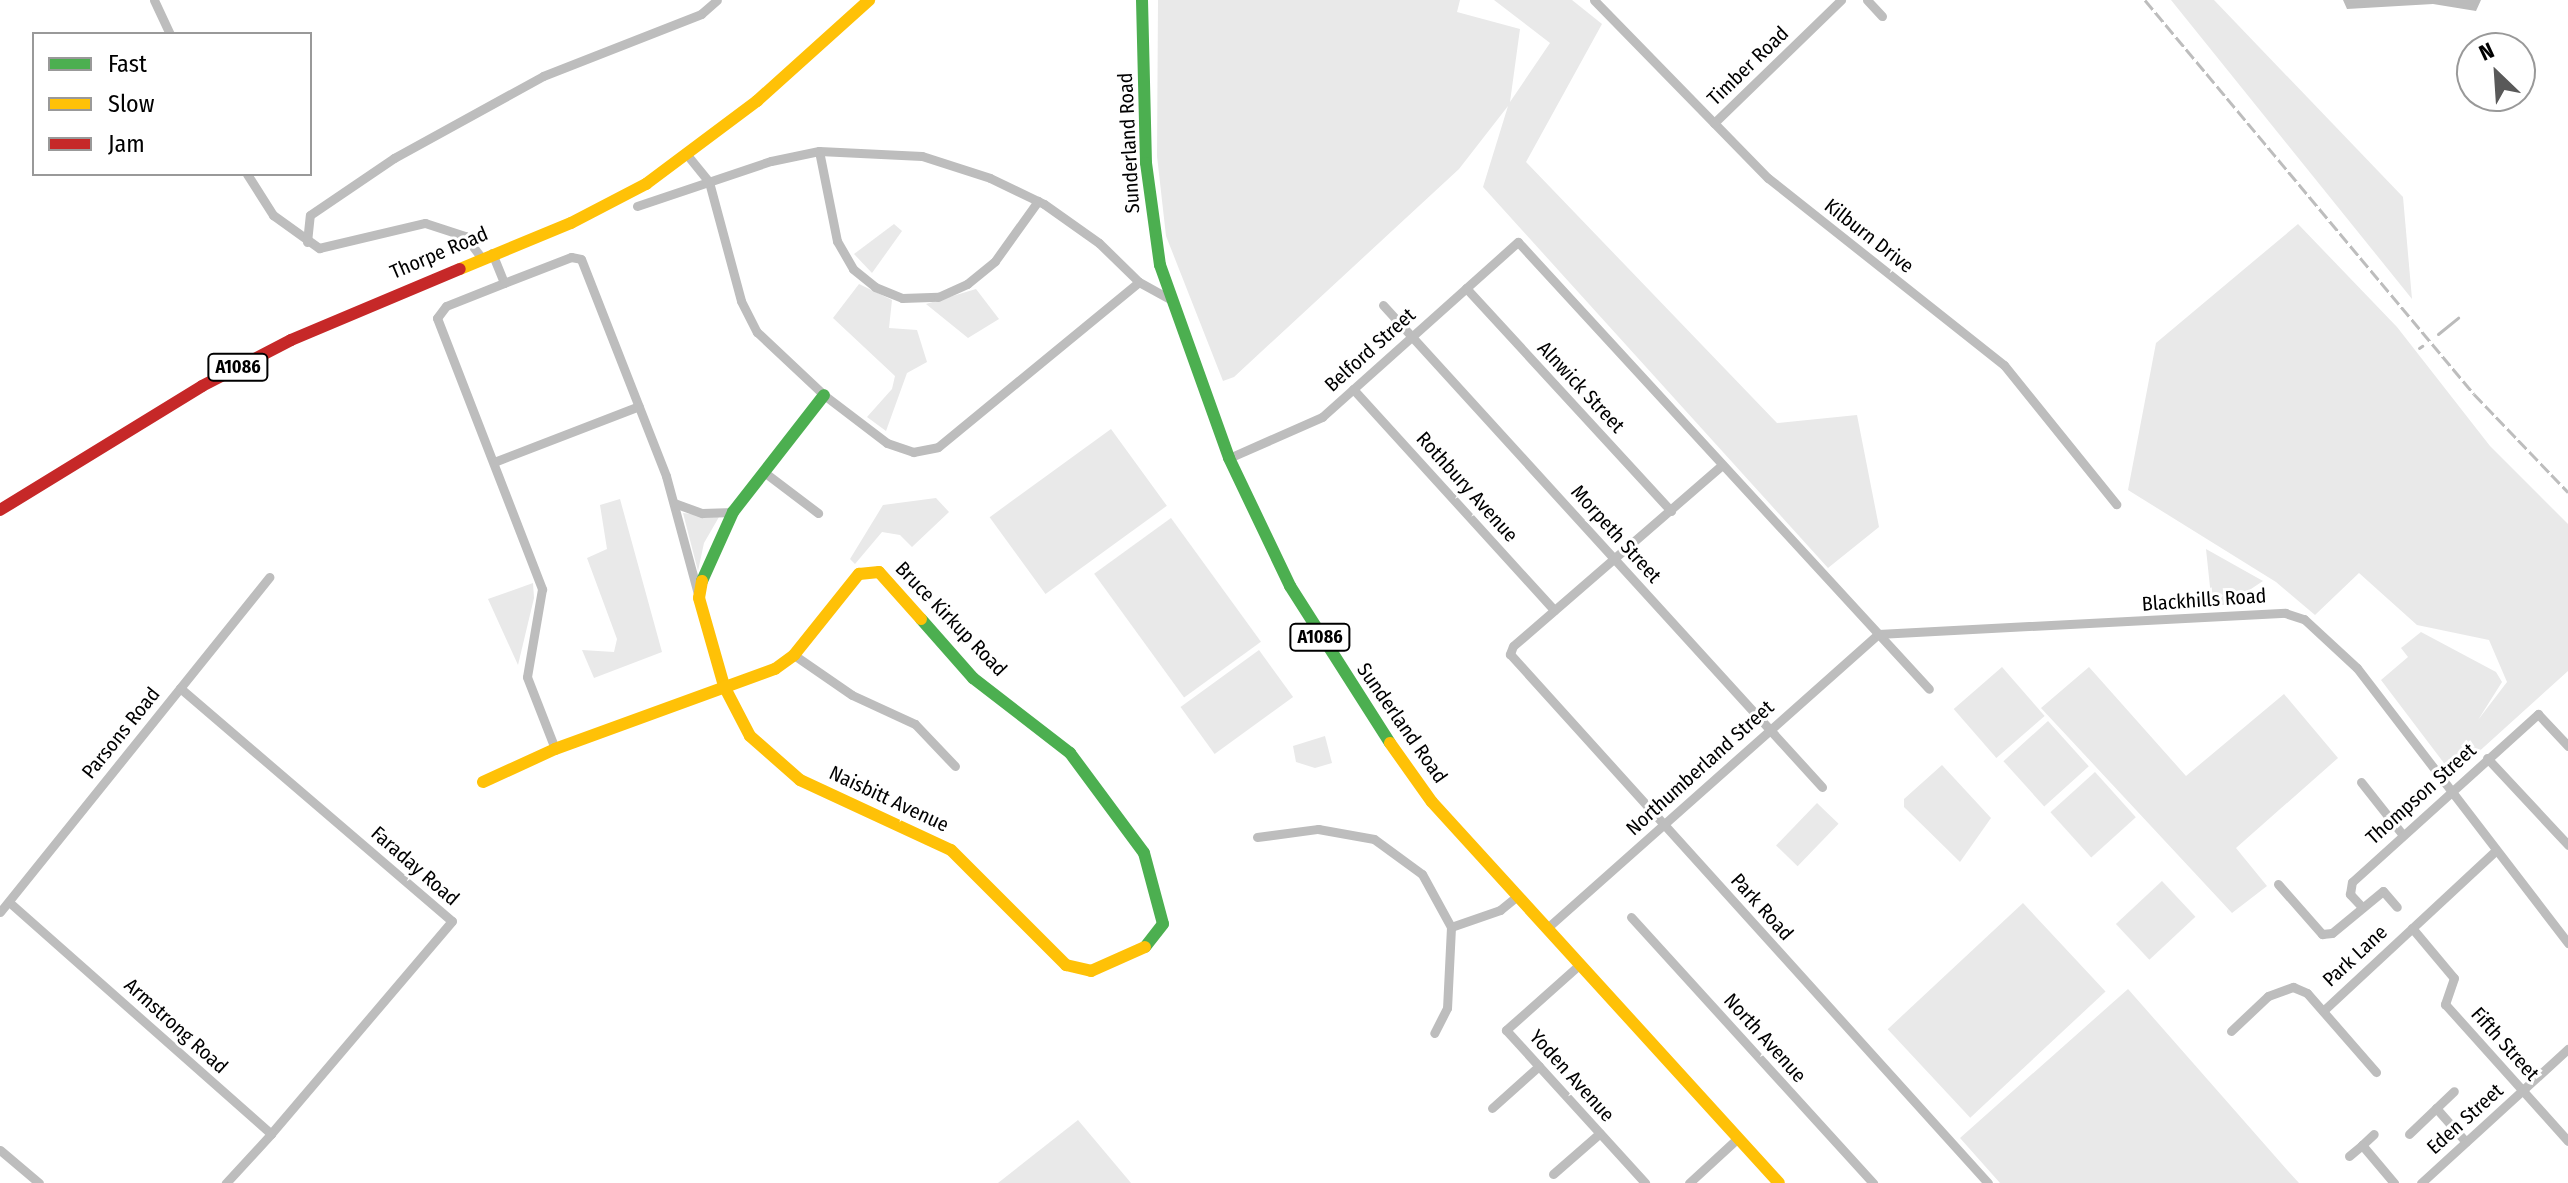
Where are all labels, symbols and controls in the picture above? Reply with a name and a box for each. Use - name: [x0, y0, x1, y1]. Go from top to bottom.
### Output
- street label: Timber Road: [1702, 21, 1794, 111]
- legend: [32, 32, 312, 176]
- north arrow: [2456, 32, 2536, 112]
- text: N: [2475, 37, 2498, 67]
- text: Fast: [108, 50, 147, 78]
- street label: Sunderland Road: [1113, 72, 1145, 214]
- text: Slow: [108, 90, 154, 118]
- text: Jam: [108, 130, 145, 158]
- street label: Kilburn Drive: [1820, 194, 1918, 278]
- street label: Thorpe Road: [386, 222, 492, 284]
- street label: Belford Street: [1320, 303, 1420, 397]
- street label: Alnwick Street: [1533, 336, 1629, 438]
- road number: A1086: [206, 353, 270, 381]
- street label: Rothbury Avenue: [1411, 427, 1523, 547]
- street label: Morpeth Street: [1566, 480, 1666, 588]
- street label: Bruce Kirkup Road: [890, 557, 1012, 681]
- street label: Blackhills Road: [2141, 584, 2267, 616]
- road number: A1086: [1288, 623, 1352, 651]
- street label: Sunderland Road: [1352, 658, 1452, 788]
- street label: Parsons Road: [77, 683, 165, 783]
- street label: Northumberland Street: [1621, 695, 1779, 841]
- street label: Thompson Street: [2361, 738, 2481, 850]
- street label: Naisbitt Avenue: [825, 761, 953, 837]
- street label: Faraday Road: [366, 821, 464, 911]
- street label: Park Road: [1726, 869, 1798, 945]
- street label: Park Lane: [2318, 920, 2392, 992]
- street label: Armstrong Road: [119, 973, 233, 1079]
- street label: North Avenue: [1719, 989, 1811, 1087]
- street label: Fifth Street: [2466, 1002, 2544, 1086]
- street label: Yoden Avenue: [1525, 1025, 1619, 1127]
- street label: Eden Street: [2422, 1079, 2508, 1159]

